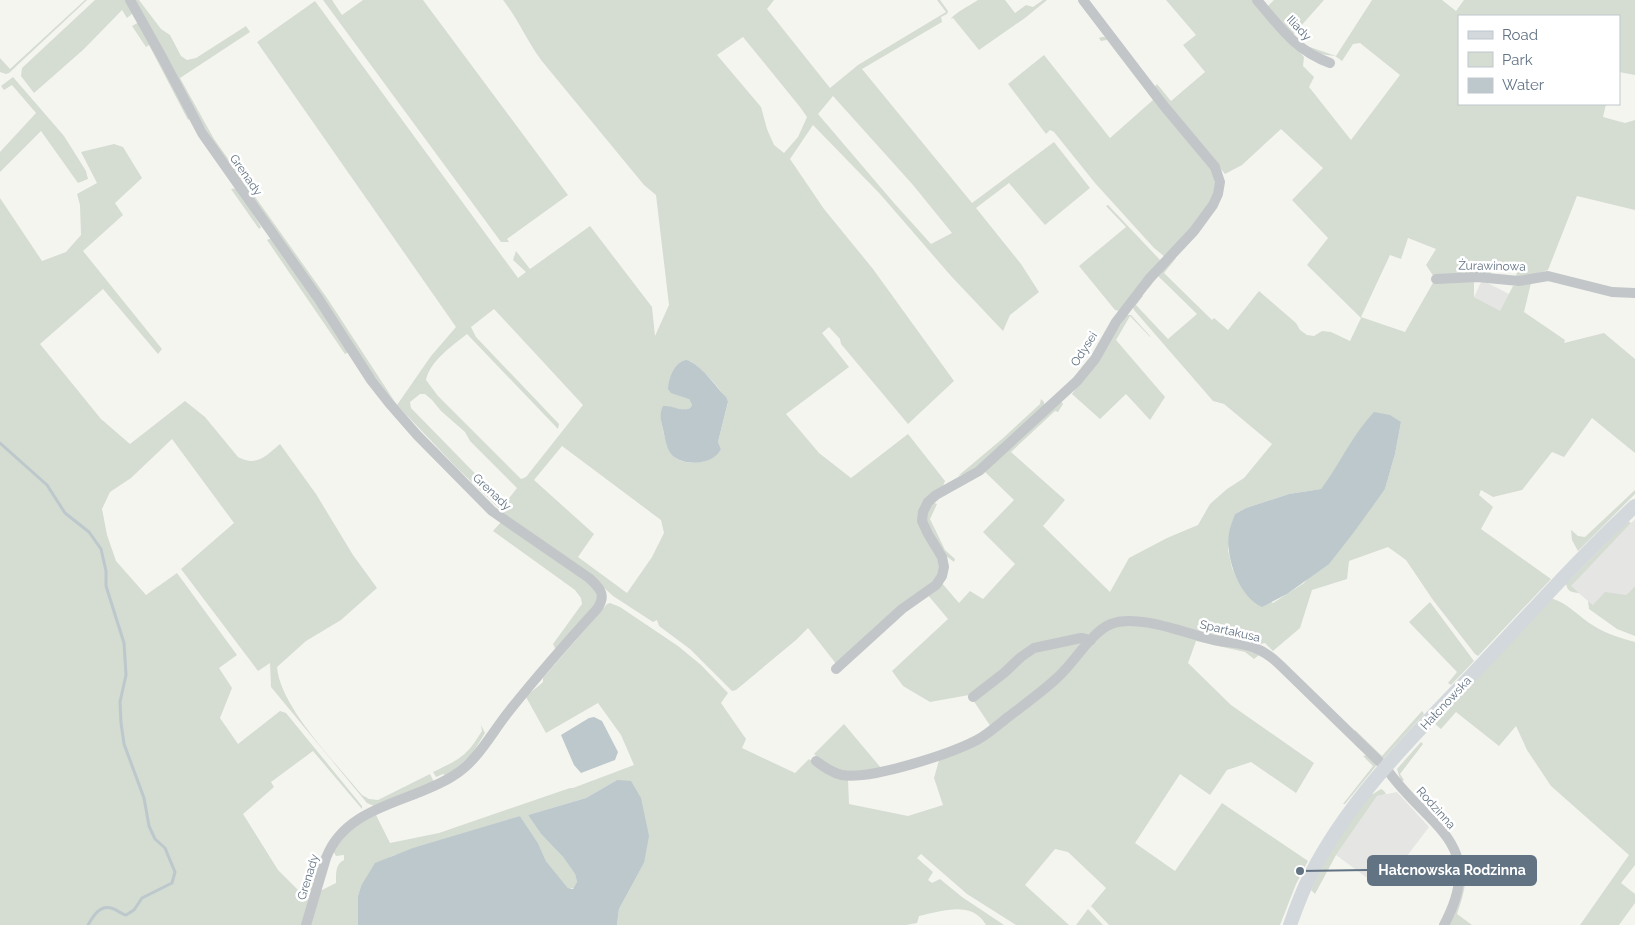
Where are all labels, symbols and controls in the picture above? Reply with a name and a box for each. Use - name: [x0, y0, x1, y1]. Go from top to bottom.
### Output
- street label: Iliady: [1284, 13, 1315, 44]
- legend: [1458, 15, 1620, 105]
- text: Road: [1502, 26, 1538, 44]
- text: Park: [1502, 51, 1533, 69]
- text: Water: [1502, 76, 1545, 94]
- street label: Grenady: [227, 152, 266, 199]
- street label: Żurawinowa: [1458, 258, 1526, 274]
- street label: Odysei: [1068, 329, 1100, 369]
- street label: Grenady: [470, 471, 514, 514]
- street label: Spartakusa: [1198, 617, 1262, 645]
- street label: Hałcnowska: [1418, 673, 1474, 733]
- street label: Rodzinna: [1414, 784, 1458, 832]
- street label: Grenady: [294, 852, 322, 902]
- callout: Hałcnowska Rodzinna: [1368, 856, 1536, 885]
- text: Hałcnowska Rodzinna: [1378, 862, 1526, 878]

